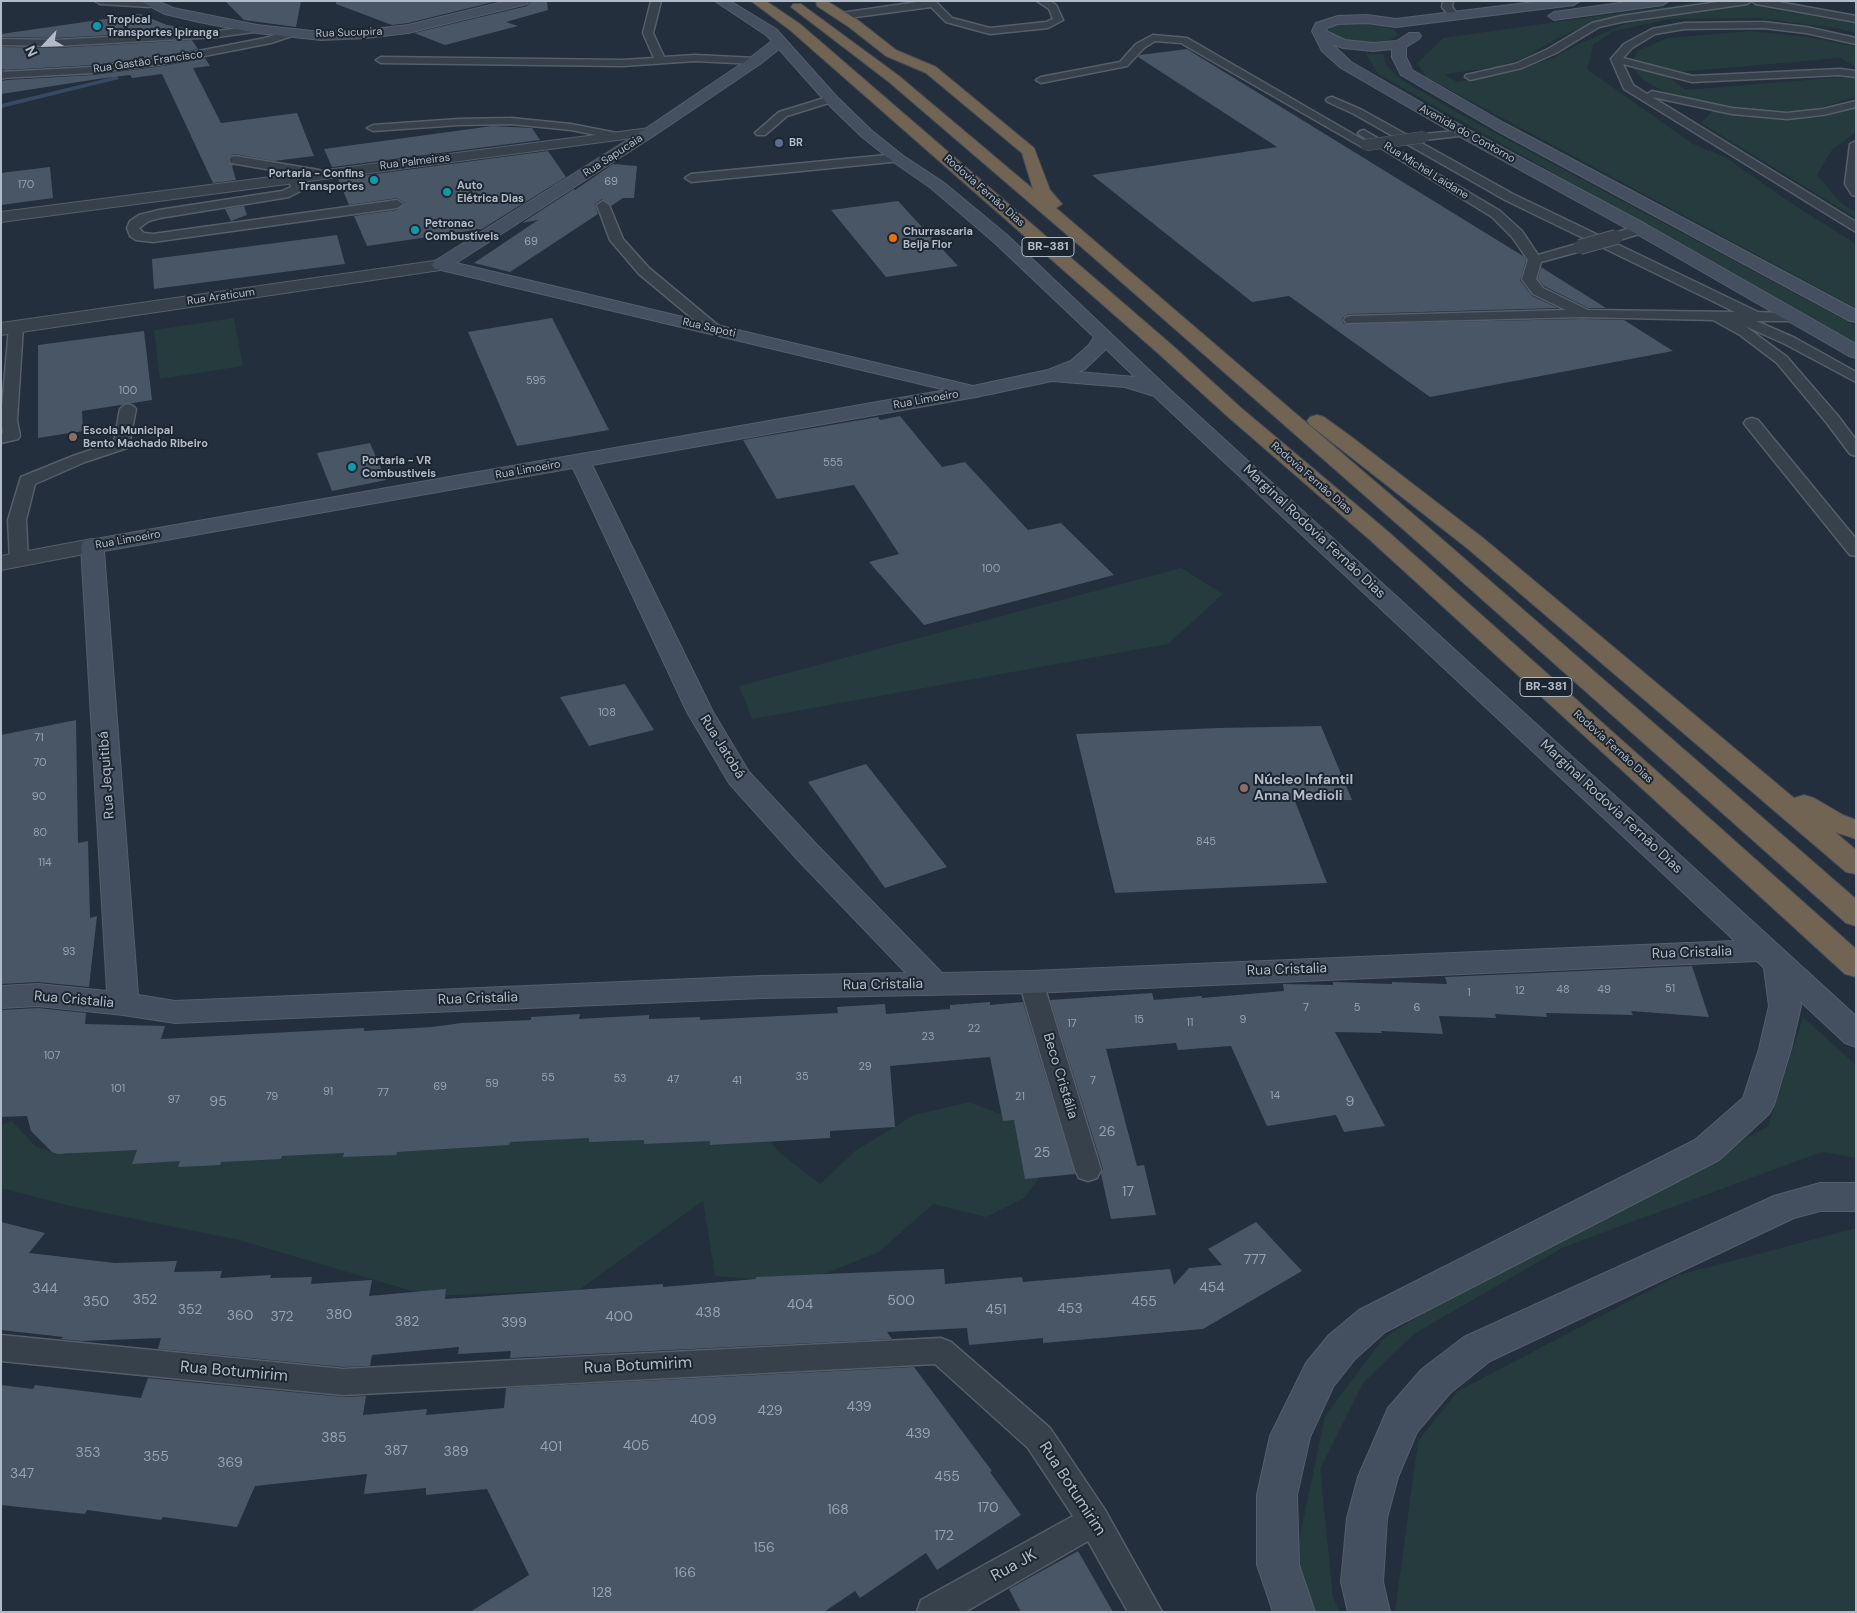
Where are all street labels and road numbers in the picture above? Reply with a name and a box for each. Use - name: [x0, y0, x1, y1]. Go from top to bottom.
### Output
- street label: Rua Sucupira: [315, 25, 383, 41]
- street label: Rua Gastão Francisco: [92, 48, 204, 76]
- street label: Avenida do Contorno: [1417, 102, 1517, 166]
- street label: Rua Sapucaia: [581, 132, 645, 180]
- street label: Rua Michel Laidane: [1381, 140, 1471, 202]
- street label: Rua Palmeiras: [379, 151, 451, 173]
- street label: Rodovia Fernão Dias: [941, 152, 1027, 230]
- road number: BR-381: [1022, 238, 1074, 256]
- street label: Rua Araticum: [186, 286, 256, 308]
- street label: Rua Sapoti: [681, 315, 737, 341]
- street label: Rua Limoeiro: [892, 388, 960, 412]
- street label: Rodovia Fernão Dias: [1268, 439, 1354, 517]
- street label: Rua Limoeiro: [494, 458, 562, 482]
- street label: Marginal Rodovia Fernão Dias: [1239, 462, 1389, 602]
- street label: Rua Limoeiro: [94, 528, 162, 552]
- road number: BR-381: [1520, 678, 1572, 696]
- street label: Rodovia Fernão Dias: [1570, 708, 1656, 786]
- street label: Rua Jatobá: [696, 712, 748, 782]
- street label: Rua Jequitibá: [96, 731, 118, 819]
- street label: Marginal Rodovia Fernão Dias: [1536, 737, 1686, 877]
- street label: Rua Cristalia: [1652, 943, 1732, 963]
- street label: Rua Cristalia: [1247, 960, 1327, 980]
- street label: Rua Cristalia: [843, 976, 923, 994]
- street label: Rua Cristalia: [33, 988, 115, 1012]
- street label: Rua Cristalia: [438, 989, 518, 1009]
- street label: Beco Cristália: [1039, 1031, 1081, 1121]
- street label: Rua Botumirim: [584, 1354, 692, 1378]
- street label: Rua Botumirim: [179, 1358, 289, 1386]
- street label: Rua Botumirim: [1035, 1438, 1109, 1540]
- street label: Rua JK: [988, 1546, 1040, 1586]

